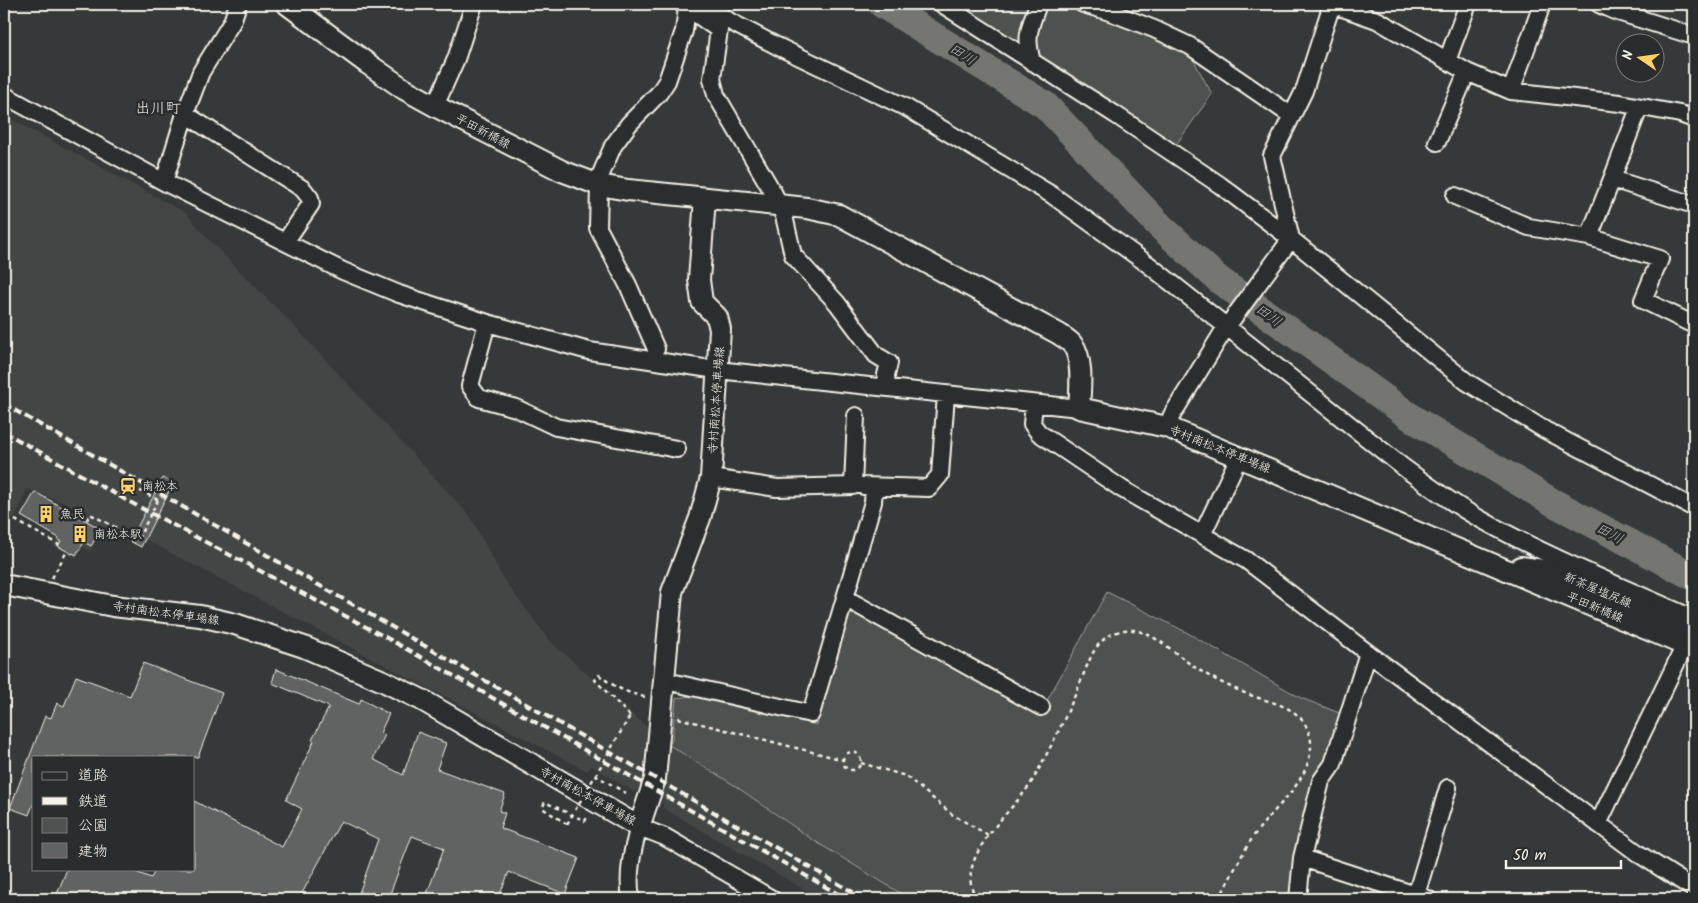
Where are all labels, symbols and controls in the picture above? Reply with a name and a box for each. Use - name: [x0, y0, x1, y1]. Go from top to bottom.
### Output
- north arrow: [1616, 32, 1666, 82]
- water label: 田川: [945, 38, 980, 72]
- text: N: [1617, 48, 1640, 62]
- district label: 出川町: [135, 97, 181, 121]
- street label: 平田新橋線: [452, 109, 514, 154]
- water label: 田川: [1251, 299, 1286, 333]
- street label: 寺村南松本停車場線: [703, 345, 730, 455]
- street label: 寺村南松本停車場線: [1166, 420, 1273, 479]
- station icon: 南松本: [118, 476, 138, 496]
- place label: 南松本: [142, 477, 178, 496]
- building icon: 魚民: [36, 504, 56, 524]
- place label: 魚民: [60, 505, 84, 524]
- water label: 田川: [1592, 518, 1627, 550]
- building icon: 南松本駅: [70, 524, 90, 544]
- place label: 南松本駅: [94, 525, 142, 544]
- street label: 新茶屋塩尻線: [1561, 568, 1635, 613]
- street label: 平田新橋線: [1563, 587, 1626, 628]
- street label: 寺村南松本停車場線: [111, 597, 221, 630]
- legend: [32, 756, 195, 870]
- street label: 寺村南松本停車場線: [536, 762, 640, 831]
- text: 道路: [78, 764, 108, 788]
- text: 鉄道: [78, 790, 108, 814]
- text: 公園: [78, 814, 108, 838]
- scale bar: [1506, 838, 1620, 870]
- text: 建物: [78, 840, 108, 864]
- text: 50 m: [1513, 844, 1547, 868]

